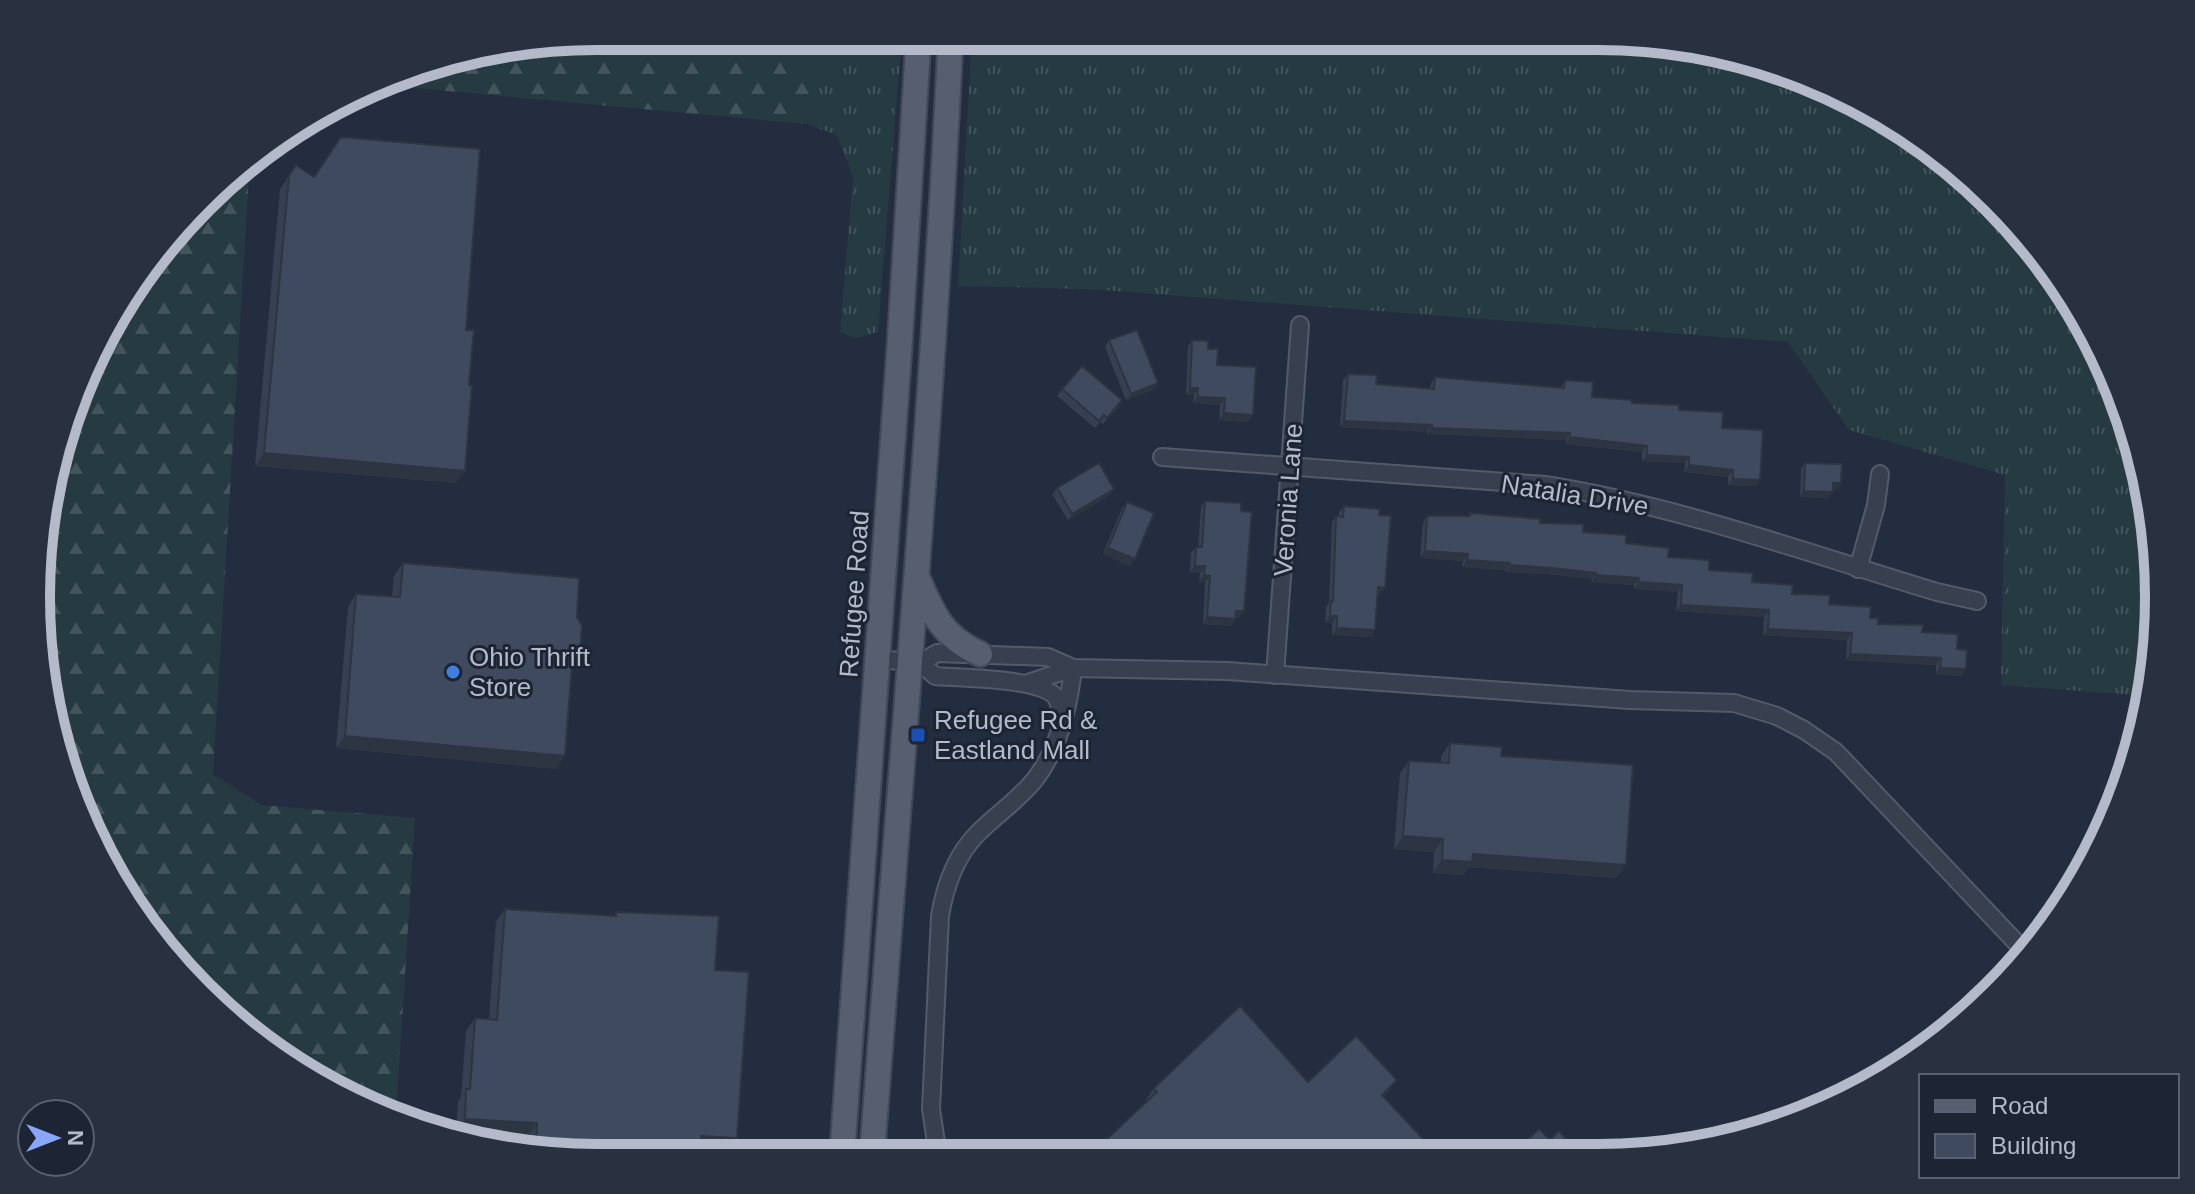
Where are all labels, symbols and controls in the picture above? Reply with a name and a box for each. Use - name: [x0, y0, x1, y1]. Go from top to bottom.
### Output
- street label: Veronia Lane: [1268, 423, 1308, 577]
- street label: Natalia Drive: [1499, 469, 1651, 521]
- street label: Refugee Road: [833, 509, 875, 679]
- place label: Ohio Thrift Store: [469, 642, 591, 702]
- marker: Ohio Thrift Store: [444, 663, 462, 681]
- place label: Refugee Rd & Eastland Mall: [934, 705, 1097, 765]
- marker: Refugee Rd & Eastland Mall: [909, 726, 927, 744]
- legend: [1919, 1074, 2179, 1178]
- text: Road: [1991, 1092, 2048, 1119]
- north arrow: [16, 1098, 96, 1178]
- text: N: [63, 1130, 88, 1146]
- text: Building: [1991, 1132, 2076, 1159]

